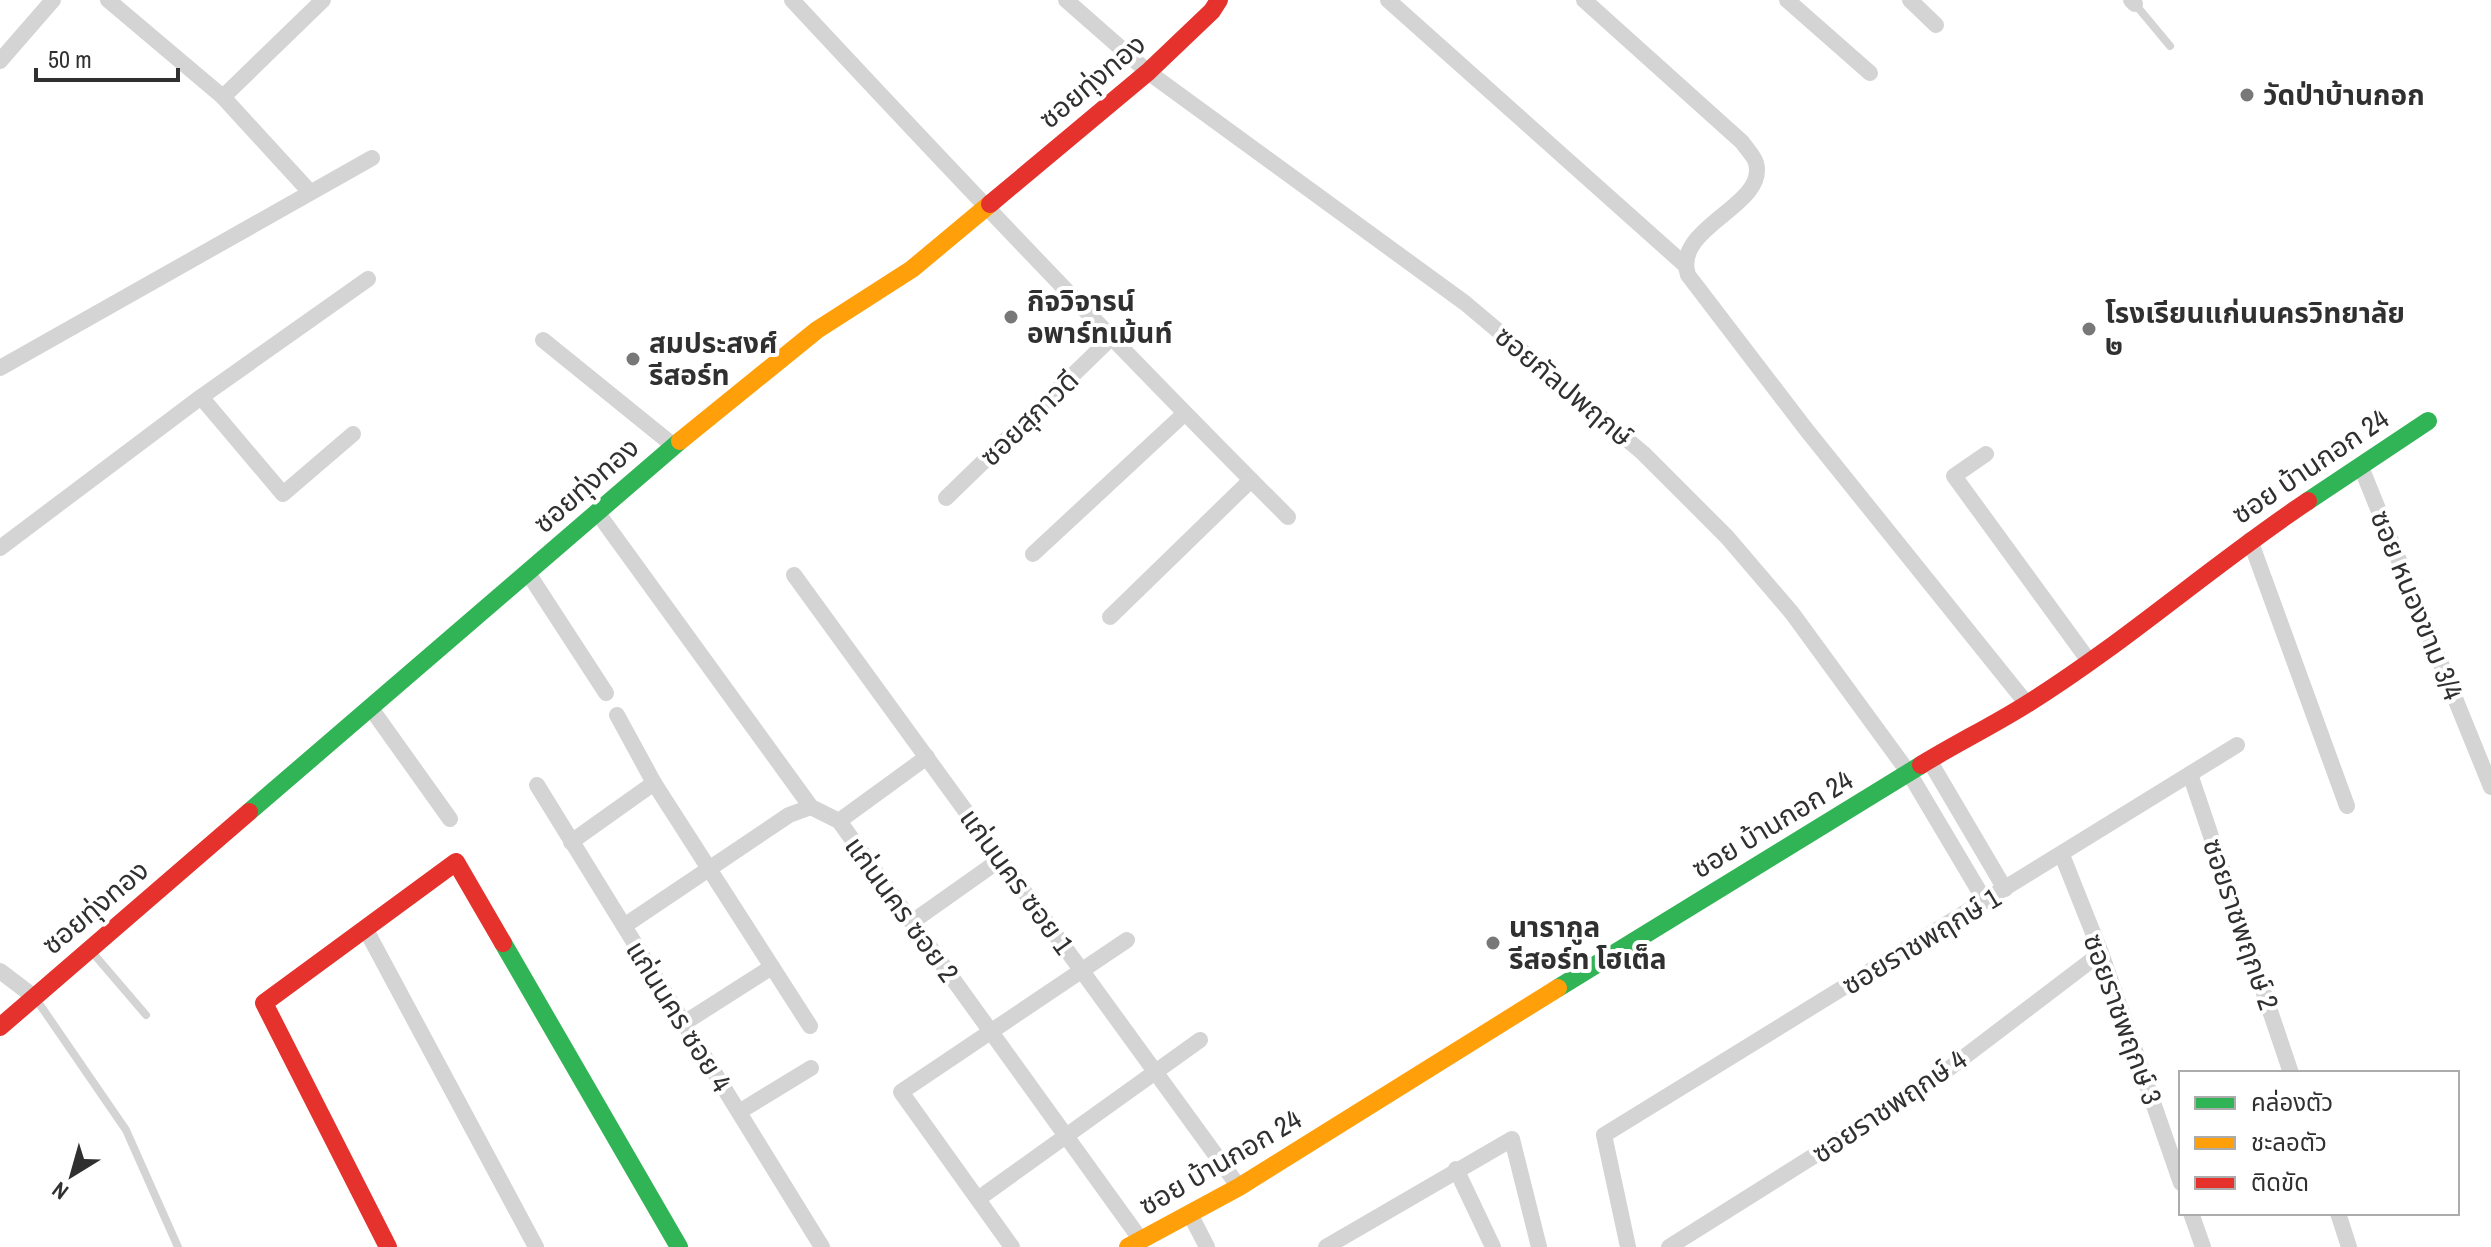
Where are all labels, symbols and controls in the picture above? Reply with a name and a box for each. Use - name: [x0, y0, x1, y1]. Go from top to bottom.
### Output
- street label: ซอยทุ่งทอง: [1031, 25, 1153, 137]
- scale bar: [36, 32, 178, 82]
- text: 50 m: [48, 43, 92, 75]
- place label: วัดป่าบ้านกอก: [2263, 76, 2425, 114]
- marker: วัดป่าบ้านกอก: [2238, 86, 2256, 104]
- place label: กิจวิจารน์ อพาร์ทเม้นท์: [1027, 282, 1172, 352]
- place label: โรงเรียนแก่นนครวิทยาลัย ๒: [2105, 294, 2405, 364]
- marker: กิจวิจารน์ อพาร์ทเม้นท์: [1002, 308, 1020, 326]
- street label: ซอยกัลปพฤกษ์: [1487, 317, 1641, 455]
- marker: โรงเรียนแก่นนครวิทยาลัย ๒: [2080, 320, 2098, 338]
- place label: สมประสงศ์ รีสอร์ท: [648, 324, 778, 394]
- marker: สมประสงศ์ รีสอร์ท: [624, 350, 642, 368]
- street label: ซอยสุภาวดี: [971, 361, 1087, 475]
- street label: ซอย บ้านกอก 24: [2224, 399, 2396, 533]
- street label: ซอยทุ่งทอง: [525, 428, 647, 542]
- street label: ซอย หนองขาม 3/4: [2362, 504, 2472, 706]
- street label: ซอย บ้านกอก 24: [1684, 761, 1860, 887]
- street label: แก่นนคร ซอย 1: [951, 800, 1083, 962]
- street label: แก่นนคร ซอย 2: [836, 828, 968, 990]
- street label: ซอยราชพฤกษ์ 2: [2194, 833, 2288, 1015]
- street label: ซอยทุ่งทอง: [34, 851, 156, 963]
- street label: ซอยราชพฤกษ์ 1: [1835, 879, 2008, 1003]
- place label: นารากูล รีสอร์ท โฮเต็ล: [1508, 908, 1667, 978]
- street label: ซอยราชพฤกษ์ 3: [2075, 928, 2171, 1110]
- street label: แก่นนคร ซอย 4: [617, 933, 741, 1099]
- marker: นารากูล รีสอร์ท โฮเต็ล: [1484, 934, 1502, 952]
- street label: ซอยราชพฤกษ์ 4: [1804, 1040, 1974, 1172]
- legend: [2179, 1071, 2459, 1215]
- text: คล่องตัว: [2251, 1086, 2333, 1118]
- street label: ซอย บ้านกอก 24: [1132, 1100, 1308, 1224]
- text: ชะลอตัว: [2251, 1126, 2327, 1158]
- north arrow: [32, 1135, 112, 1215]
- text: ติดขัด: [2251, 1166, 2309, 1198]
- text: N: [46, 1175, 74, 1207]

